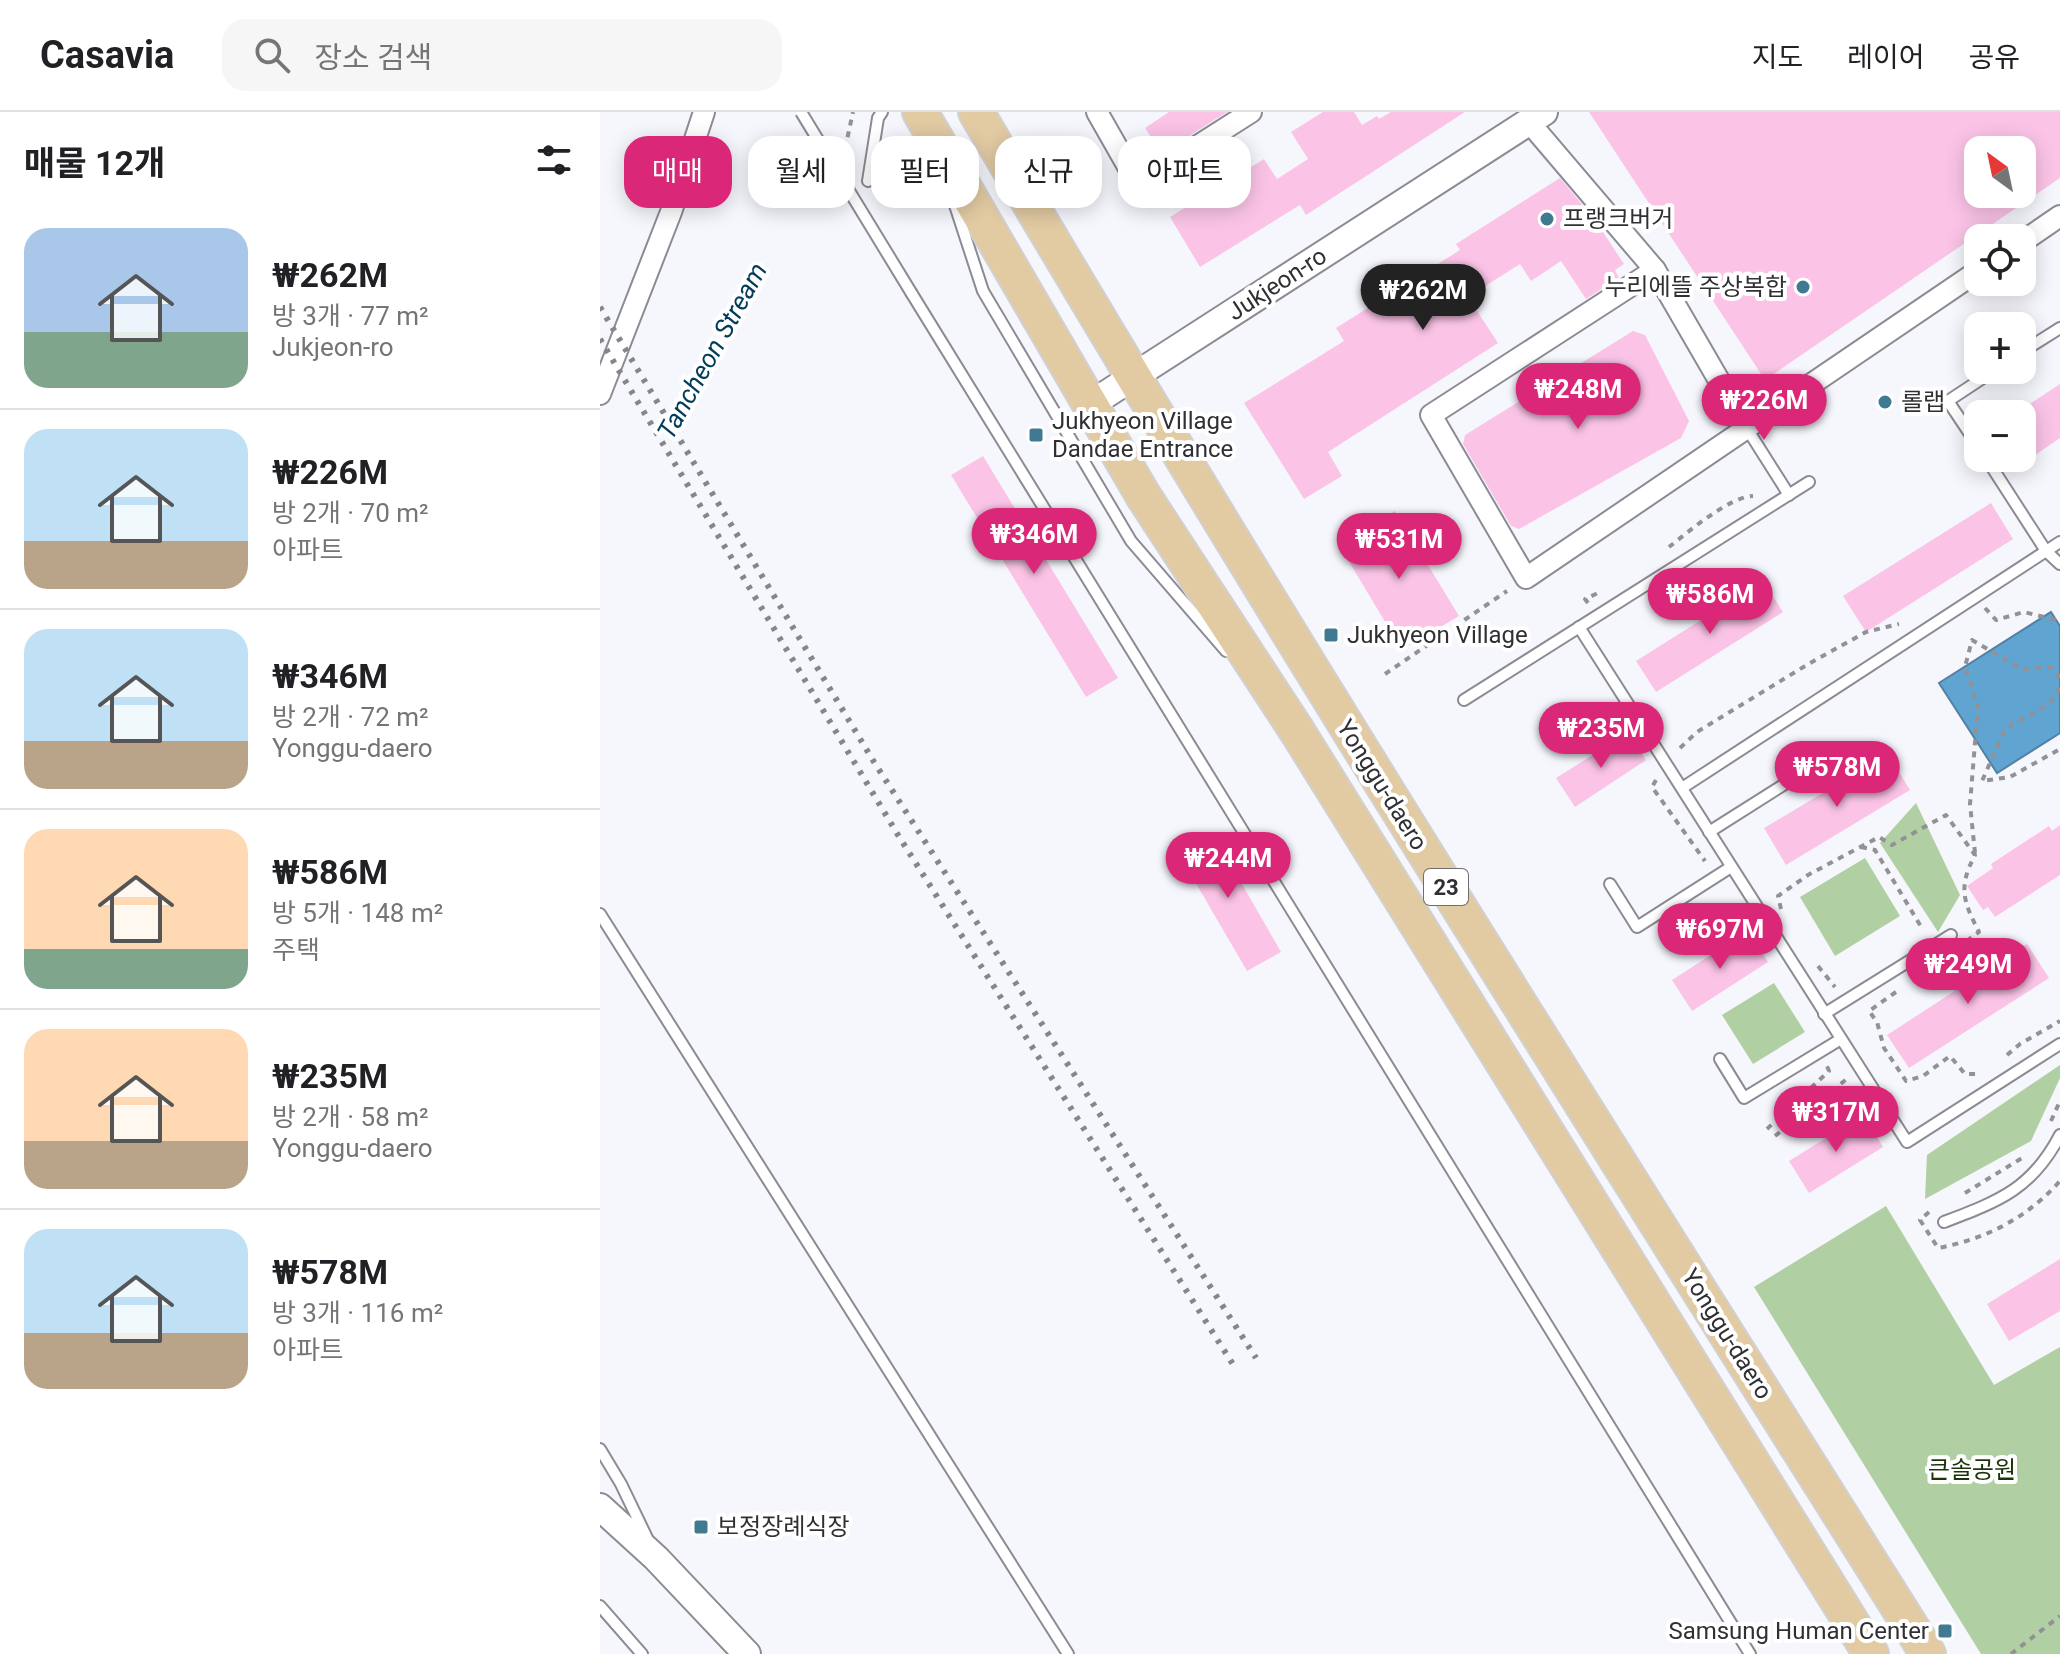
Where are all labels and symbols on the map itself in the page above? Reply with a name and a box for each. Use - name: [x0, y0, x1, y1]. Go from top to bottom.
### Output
- north arrow: [1964, 136, 2036, 208]
- place label: 프랭크버거: [1563, 205, 1673, 233]
- marker: 프랭크버거: [1538, 210, 1556, 228]
- street label: Jukjeon-ro: [1222, 242, 1332, 326]
- water label: Tancheon Stream: [651, 258, 773, 444]
- pin: ₩262M: [1367, 264, 1479, 332]
- place label: 누리에뜰 주상복합: [1604, 273, 1787, 301]
- marker: 누리에뜰 주상복합: [1794, 278, 1812, 296]
- pin: ₩248M: [1522, 363, 1634, 431]
- pin: ₩226M: [1708, 374, 1820, 442]
- place label: 롤랩: [1901, 388, 1945, 416]
- marker: 롤랩: [1876, 393, 1894, 411]
- place label: Jukhyeon Village Dandae Entrance: [1052, 407, 1233, 463]
- marker: Jukhyeon Village Dandae Entrance: [1027, 426, 1045, 444]
- pin: ₩346M: [978, 508, 1090, 576]
- pin: ₩531M: [1343, 513, 1455, 581]
- pin: ₩586M: [1654, 568, 1766, 636]
- place label: Jukhyeon Village: [1347, 621, 1528, 649]
- marker: Jukhyeon Village: [1322, 626, 1340, 644]
- pin: ₩235M: [1545, 702, 1657, 770]
- street label: Yonggu-daero: [1331, 715, 1433, 855]
- pin: ₩578M: [1781, 741, 1893, 809]
- pin: ₩244M: [1172, 832, 1284, 900]
- road number: 23: [1424, 869, 1468, 905]
- pin: ₩697M: [1664, 903, 1776, 971]
- pin: ₩249M: [1912, 938, 2024, 1006]
- pin: ₩317M: [1780, 1086, 1892, 1154]
- street label: Yonggu-daero: [1676, 1264, 1778, 1404]
- park label: 큰솔공원: [1928, 1456, 2016, 1484]
- place label: 보정장례식장: [717, 1513, 849, 1541]
- marker: 보정장례식장: [692, 1518, 710, 1536]
- place label: Samsung Human Center: [1668, 1617, 1929, 1645]
- marker: Samsung Human Center: [1936, 1622, 1954, 1640]

